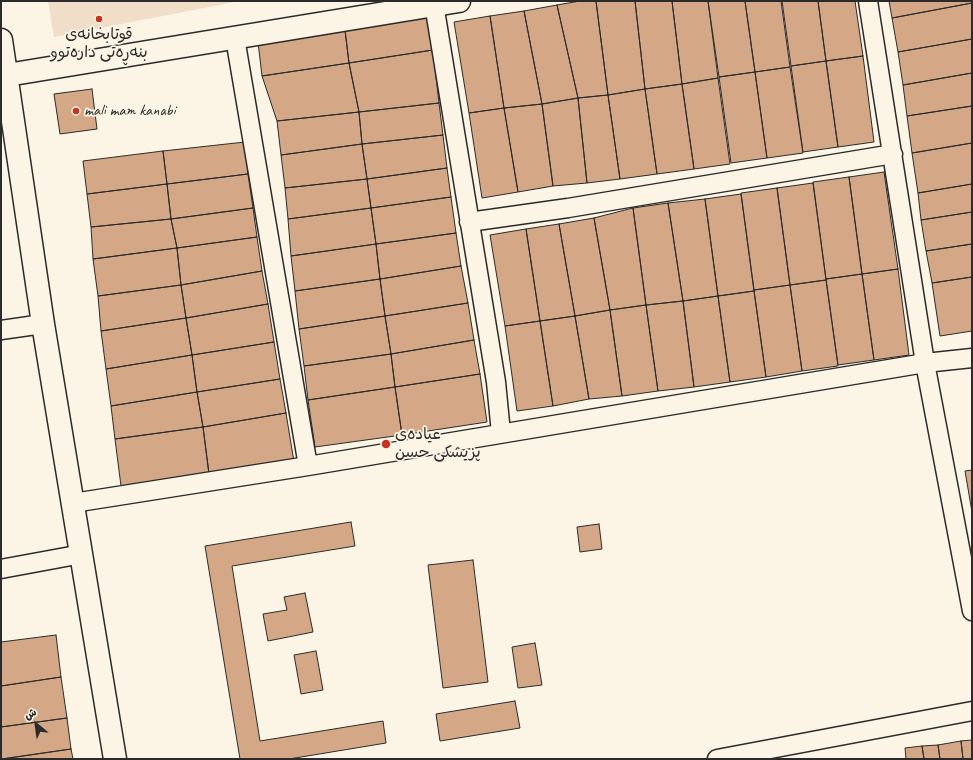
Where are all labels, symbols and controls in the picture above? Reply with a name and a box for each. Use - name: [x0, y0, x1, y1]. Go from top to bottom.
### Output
- marker: قوتابخانەی بنەڕەتی دارەتوو: [94, 14, 104, 24]
- place label: قوتابخانەی بنەڕەتی دارەتوو: [50, 25, 148, 63]
- place label: mali mam kanabi: [84, 101, 176, 121]
- marker: mali mam kanabi: [71, 106, 81, 116]
- place label: عیادەی پزیشکی حسن: [395, 425, 481, 463]
- marker: عیادەی پزیشکی حسن: [380, 438, 392, 450]
- north arrow: [16, 704, 56, 744]
- text: ش: [21, 704, 39, 723]

